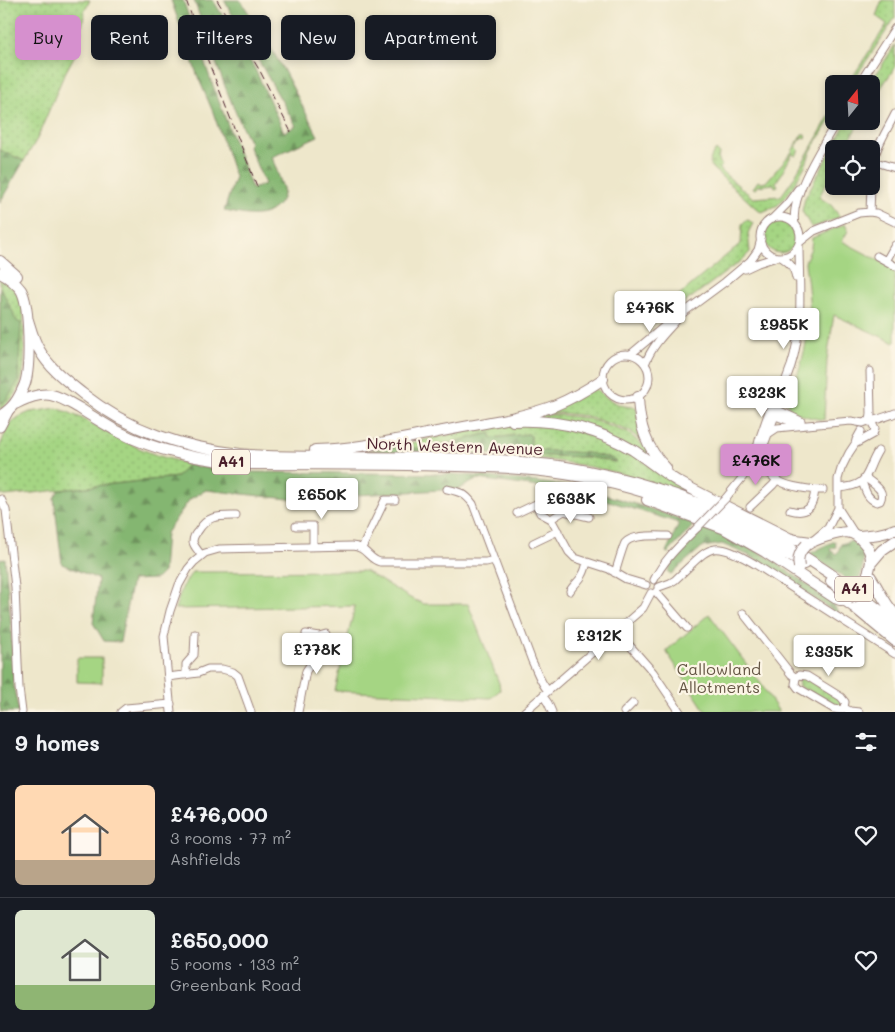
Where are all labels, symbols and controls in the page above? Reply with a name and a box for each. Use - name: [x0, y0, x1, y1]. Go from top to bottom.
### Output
- chip: Buy: [15, 15, 81, 60]
- chip: Rent: [91, 15, 168, 60]
- chip: Filters: [178, 15, 271, 60]
- chip: New: [281, 15, 355, 60]
- chip: Apartment: [365, 15, 496, 60]
- north arrow: [825, 75, 880, 130]
- map controls: [825, 75, 880, 195]
- button: locate: [825, 140, 880, 195]
- pin: £476K: [615, 290, 685, 333]
- text: £476K: [625, 296, 675, 317]
- pin: £985K: [749, 308, 819, 350]
- text: £985K: [759, 313, 809, 334]
- pin: £323K: [727, 376, 797, 418]
- text: £323K: [738, 381, 786, 402]
- street label: North Western Avenue: [366, 432, 544, 459]
- pin: £476K: [721, 444, 791, 486]
- text: £476K: [731, 449, 781, 470]
- road number: A41: [212, 450, 250, 474]
- pin: £650K: [287, 478, 357, 520]
- pin: £638K: [536, 482, 606, 524]
- text: £650K: [297, 483, 347, 504]
- text: £638K: [546, 487, 596, 508]
- road number: A41: [835, 576, 873, 602]
- pin: £312K: [564, 618, 634, 661]
- text: £312K: [576, 624, 622, 645]
- pin: £778K: [282, 632, 352, 675]
- pin: £335K: [794, 634, 864, 677]
- text: £778K: [293, 638, 341, 659]
- text: £335K: [804, 640, 854, 661]
- park label: Callowland Allotments: [677, 658, 761, 697]
- icon: filters: [852, 728, 880, 756]
- text: 9 homes: [15, 729, 100, 756]
- text: £476,000: [170, 800, 268, 827]
- icon: home: [55, 805, 115, 865]
- icon: heart: [852, 821, 880, 849]
- text: 3 rooms · 77 m²: [170, 827, 291, 848]
- text: Ashfields: [170, 848, 241, 869]
- text: £650,000: [170, 926, 269, 953]
- icon: home: [55, 930, 115, 990]
- icon: heart: [852, 946, 880, 974]
- text: 5 rooms · 133 m²: [170, 953, 299, 974]
- text: Greenbank Road: [170, 974, 301, 995]

